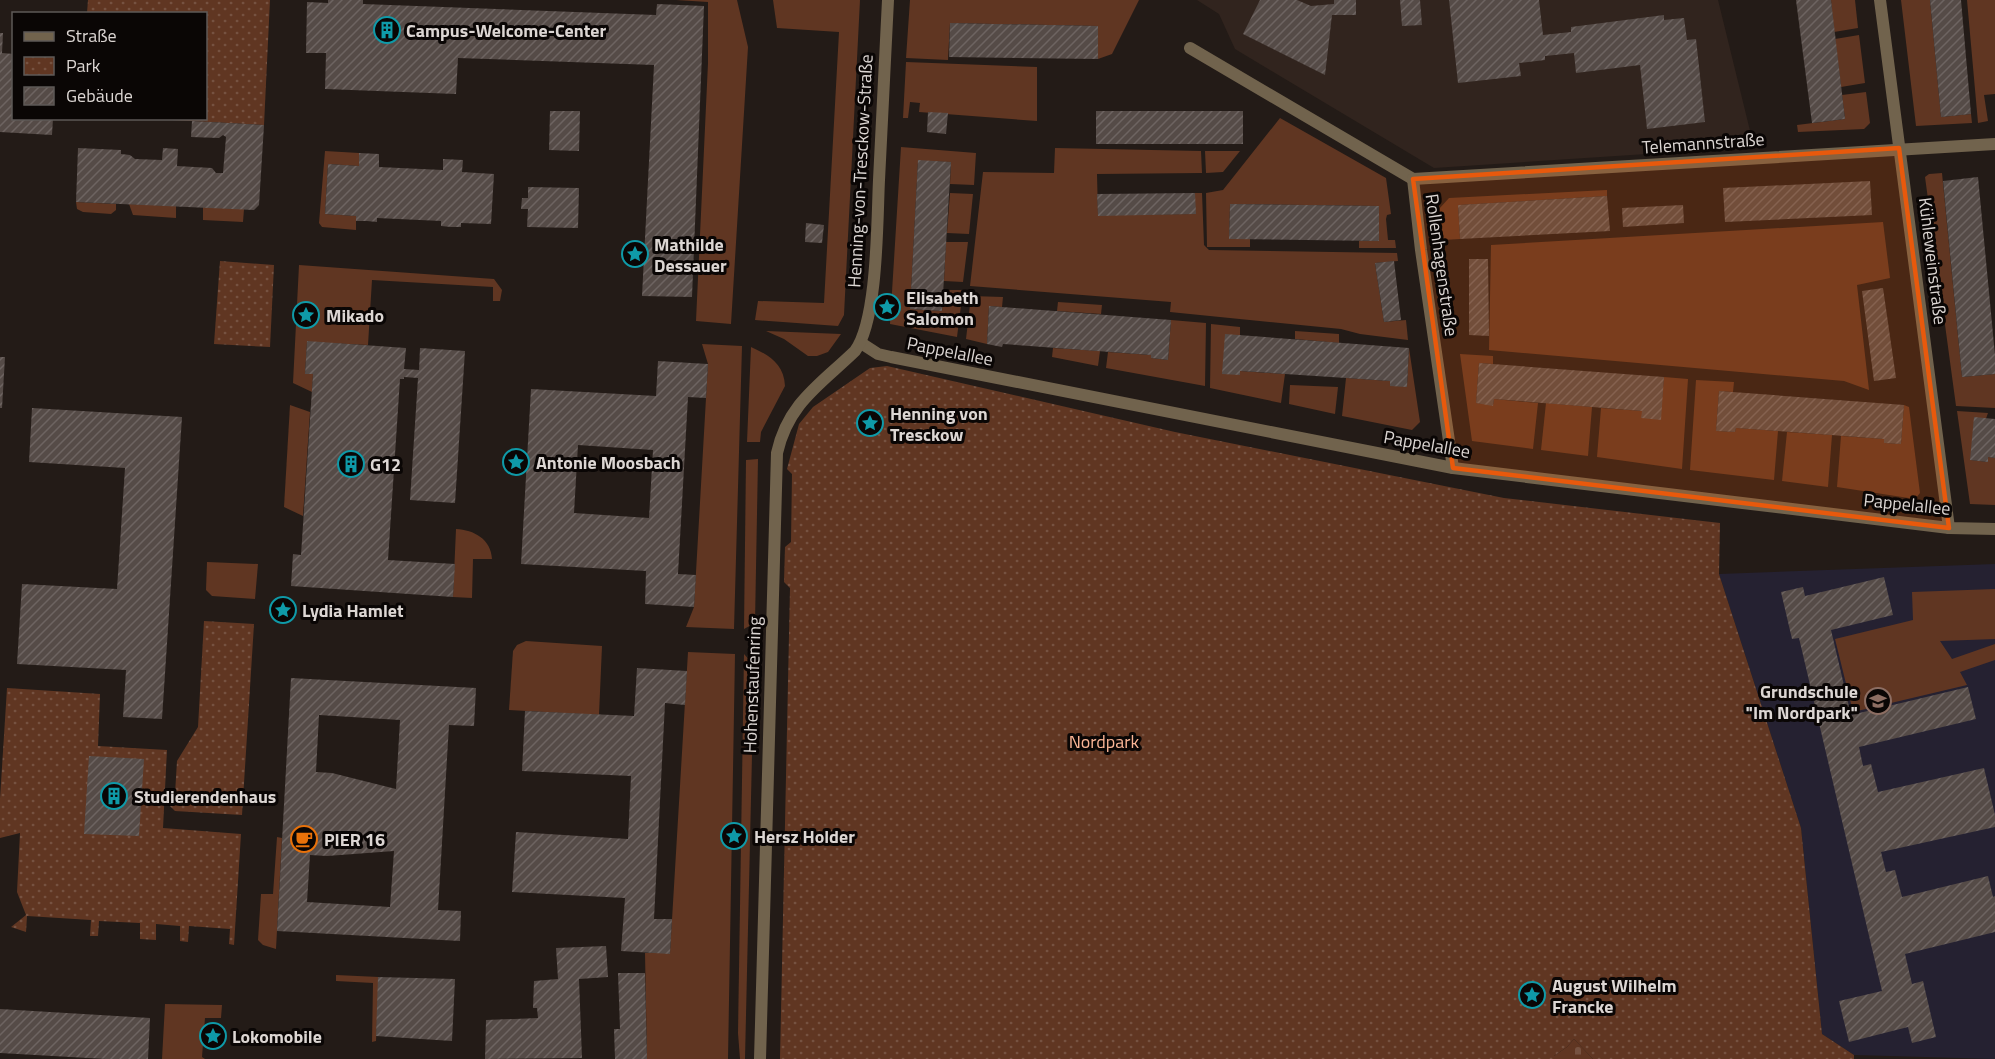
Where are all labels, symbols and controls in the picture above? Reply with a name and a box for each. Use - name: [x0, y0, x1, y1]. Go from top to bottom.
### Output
- legend: [12, 12, 207, 120]
- building icon: Campus-Welcome-Center: [372, 15, 402, 45]
- place label: Campus-Welcome-Center: [406, 17, 606, 44]
- text: Straße: [66, 22, 117, 49]
- text: Park: [66, 52, 101, 79]
- street label: Henning-von-Tresckow-Straße: [840, 54, 880, 288]
- text: Gebäude: [66, 82, 133, 109]
- street label: Telemannstraße: [1641, 125, 1765, 161]
- street label: Rollenhagenstraße: [1419, 192, 1465, 338]
- street label: Kühleweinstraße: [1912, 196, 1954, 326]
- place label: Mathilde Dessauer: [654, 231, 727, 279]
- place icon: Mathilde Dessauer: [620, 239, 650, 269]
- place label: Elisabeth Salomon: [906, 284, 979, 332]
- place icon: Elisabeth Salomon: [872, 292, 902, 322]
- place icon: Mikado: [291, 300, 321, 330]
- place label: Mikado: [326, 302, 384, 329]
- street label: Pappelallee: [905, 329, 995, 373]
- place label: Henning von Tresckow: [890, 400, 988, 448]
- place icon: Henning von Tresckow: [855, 408, 885, 438]
- street label: Pappelallee: [1382, 423, 1472, 465]
- place icon: Antonie Moosbach: [501, 447, 531, 477]
- building icon: G12: [336, 449, 366, 479]
- place label: Antonie Moosbach: [536, 449, 681, 476]
- place label: G12: [370, 451, 401, 478]
- street label: Pappelallee: [1862, 486, 1952, 522]
- place icon: Lydia Hamlet: [268, 595, 298, 625]
- place label: Lydia Hamlet: [302, 597, 404, 624]
- street label: Hohenstaufenring: [736, 616, 768, 754]
- place label: Grundschule "Im Nordpark": [1746, 678, 1858, 726]
- school or university icon: Grundschule "Im Nordpark": [1863, 686, 1893, 716]
- park label: Nordpark: [1069, 728, 1140, 755]
- building icon: Studierendenhaus: [99, 781, 129, 811]
- place label: Studierendenhaus: [134, 783, 276, 810]
- place icon: Hersz Holder: [719, 821, 749, 851]
- place label: Hersz Holder: [754, 823, 855, 850]
- cafe icon: PIER 16: [289, 824, 319, 854]
- place label: PIER 16: [324, 826, 385, 853]
- place label: August Wilhelm Francke: [1552, 972, 1677, 1020]
- place icon: August Wilhelm Francke: [1517, 980, 1547, 1010]
- place icon: Lokomobile: [198, 1021, 228, 1051]
- place label: Lokomobile: [232, 1023, 322, 1050]

